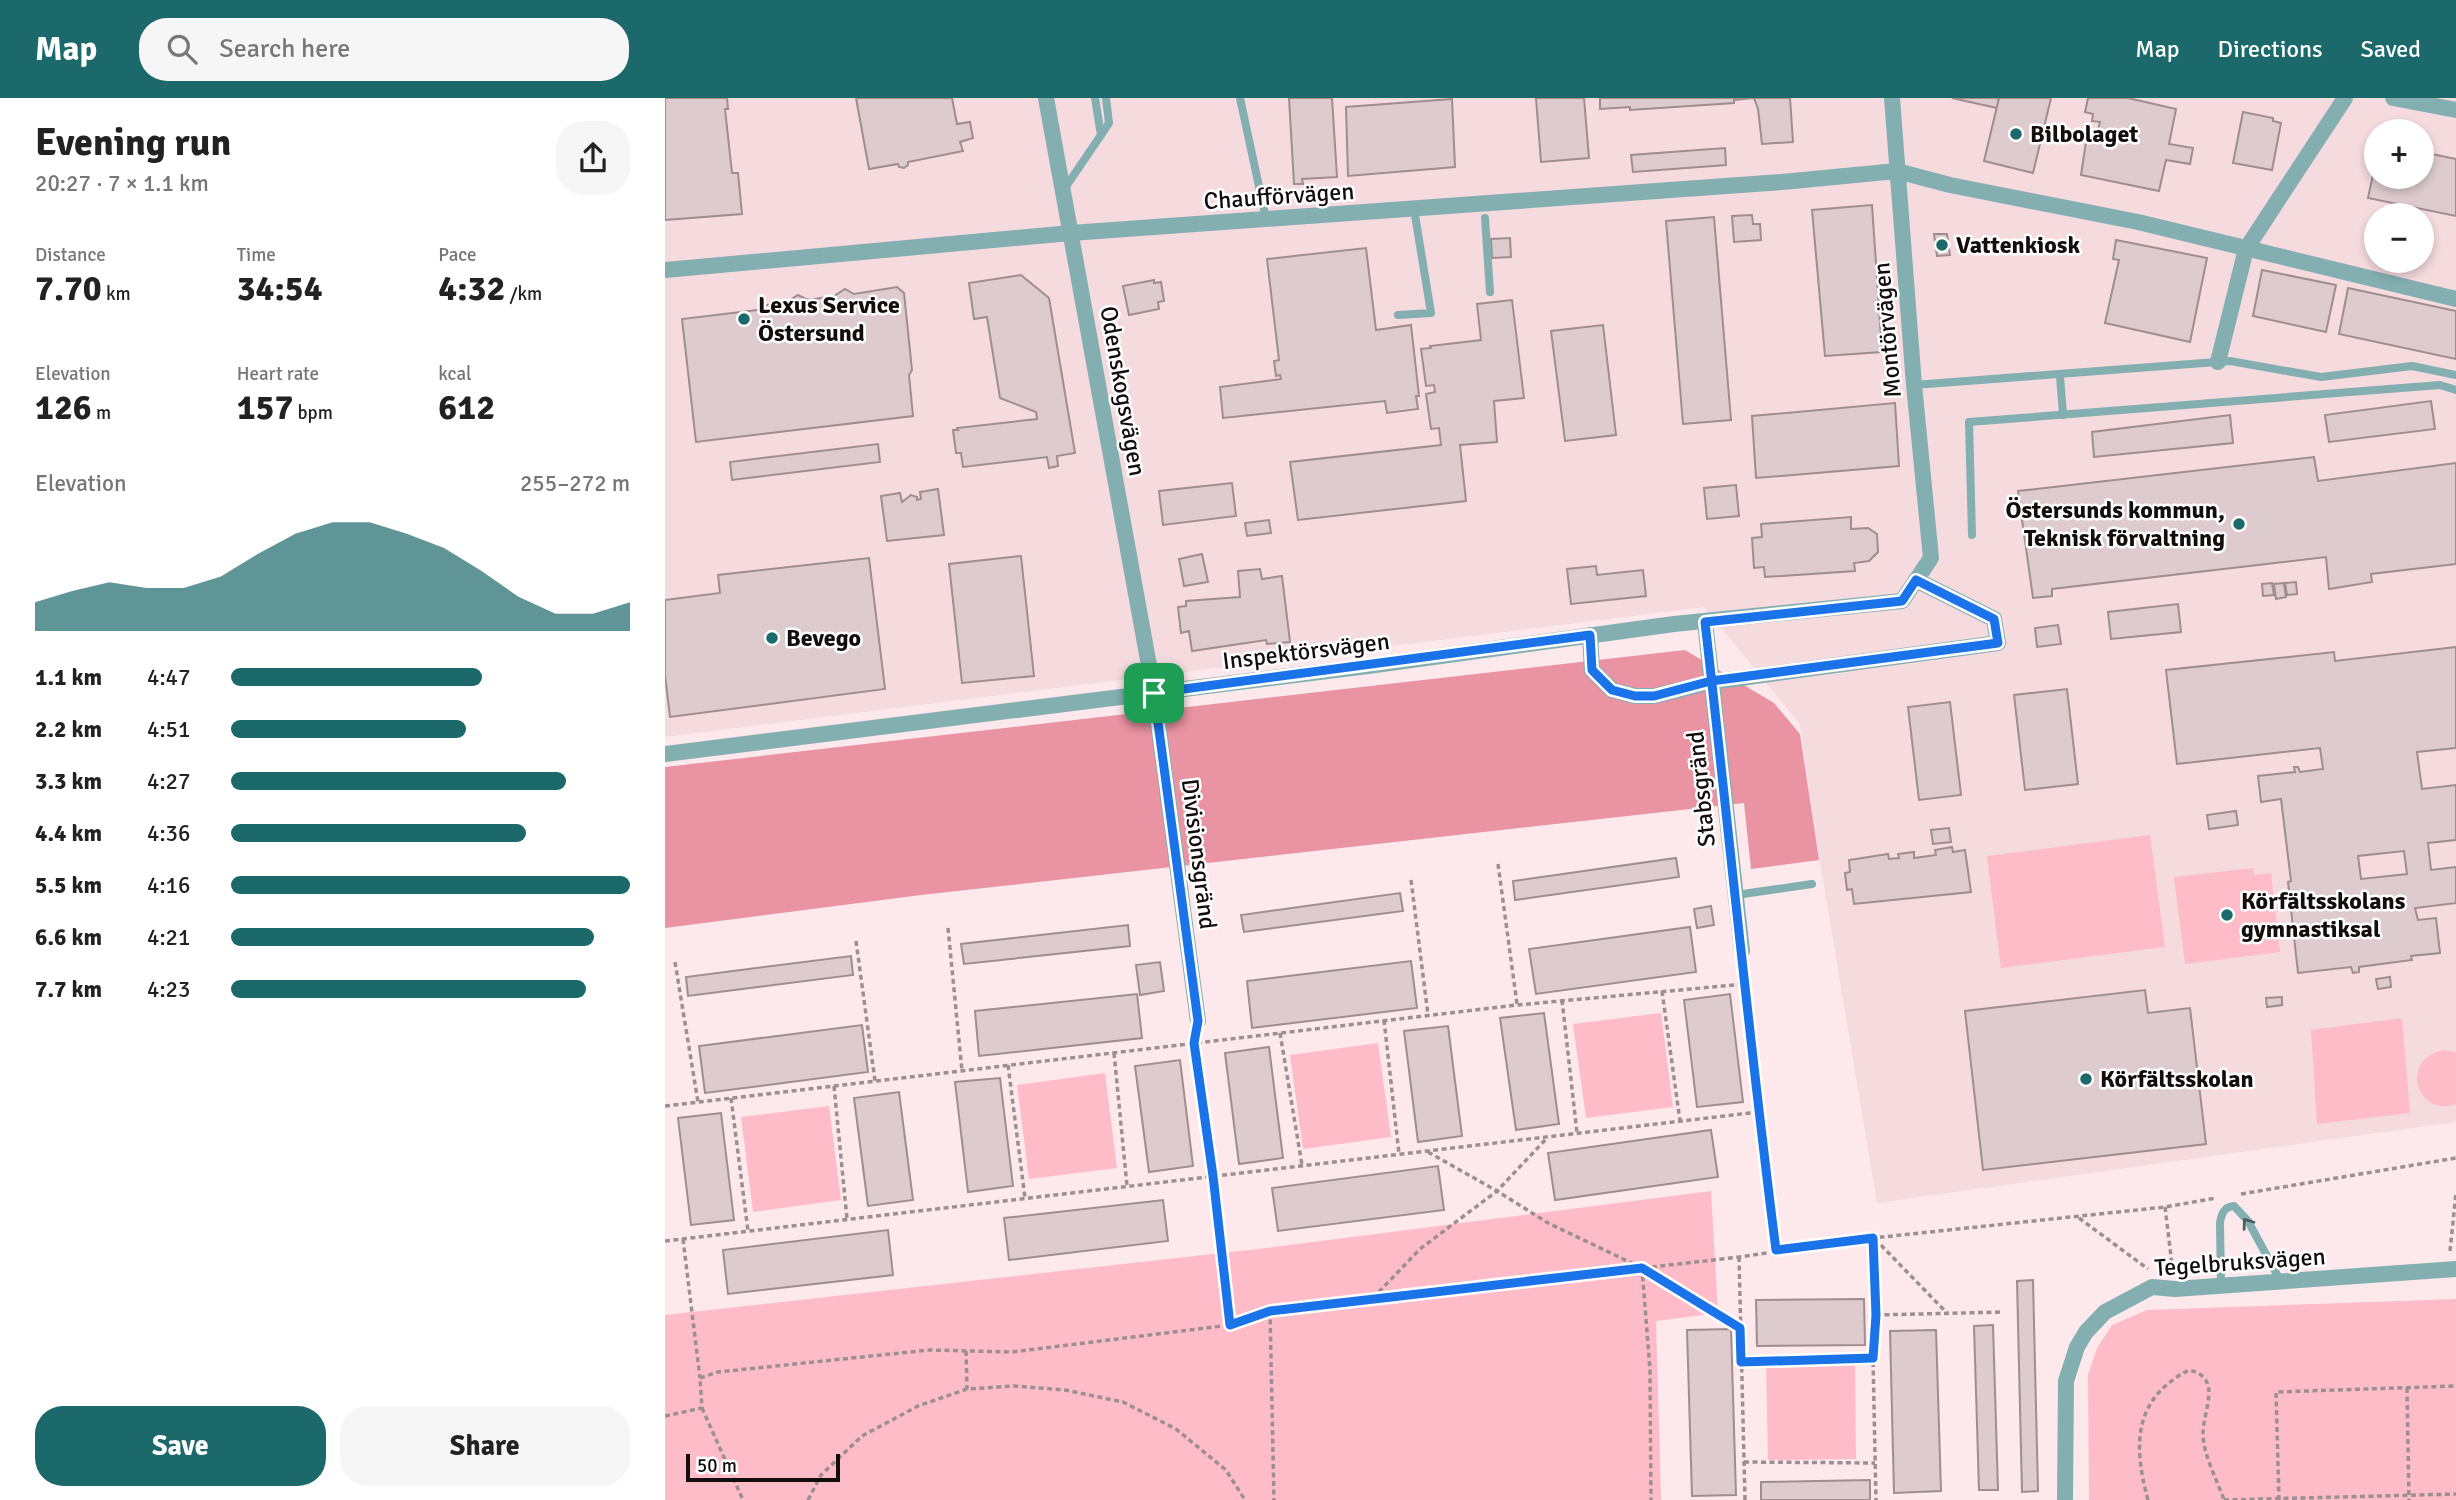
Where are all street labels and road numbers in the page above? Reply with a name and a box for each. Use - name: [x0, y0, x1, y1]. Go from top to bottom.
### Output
- street label: Chaufförvägen: [1203, 176, 1355, 216]
- street label: Montörvägen: [1866, 261, 1908, 399]
- street label: Odenskogsvägen: [1093, 304, 1153, 478]
- street label: Inspektörsvägen: [1221, 626, 1391, 676]
- street label: Stabsgränd: [1680, 730, 1722, 848]
- street label: Divisionsgränd: [1175, 777, 1223, 931]
- street label: Tegelbruksvägen: [2153, 1241, 2327, 1283]

